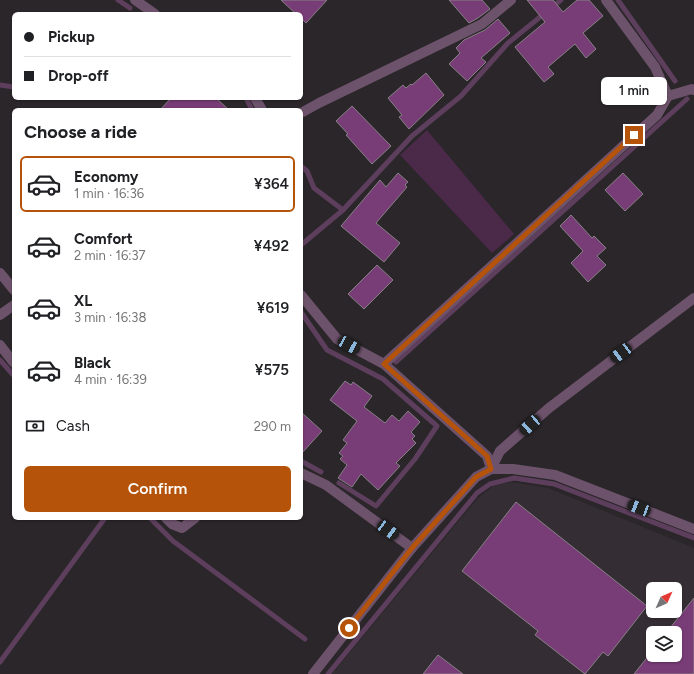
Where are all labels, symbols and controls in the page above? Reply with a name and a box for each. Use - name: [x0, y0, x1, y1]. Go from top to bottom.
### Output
- text: Pickup: [48, 28, 95, 46]
- text: Drop-off: [48, 67, 109, 85]
- callout: 1 min: [601, 77, 667, 105]
- text: 1 min: [619, 83, 649, 98]
- text: Choose a ride: [24, 121, 137, 143]
- route end: [625, 126, 643, 144]
- icon: car: [26, 166, 62, 202]
- text: Economy: [74, 168, 139, 186]
- text: ¥364: [254, 175, 289, 193]
- text: 1 min · 16:36: [74, 186, 144, 201]
- icon: car: [26, 228, 62, 264]
- text: Comfort: [74, 230, 133, 248]
- text: ¥492: [254, 237, 289, 255]
- text: 2 min · 16:37: [74, 248, 146, 263]
- icon: car: [26, 290, 62, 326]
- text: XL: [74, 292, 92, 310]
- text: ¥619: [257, 299, 289, 317]
- text: 3 min · 16:38: [74, 310, 146, 325]
- car: [336, 334, 362, 356]
- car: [608, 341, 634, 365]
- icon: car: [26, 352, 62, 388]
- text: Black: [74, 354, 111, 372]
- text: ¥575: [255, 361, 289, 379]
- text: 4 min · 16:39: [74, 372, 147, 387]
- car: [517, 413, 543, 437]
- icon: cash: [24, 415, 46, 437]
- text: Cash: [56, 417, 90, 435]
- text: 290 m: [254, 419, 291, 434]
- button: Confirm: [24, 466, 291, 512]
- car: [626, 498, 652, 518]
- car: [375, 518, 401, 542]
- north arrow: [646, 582, 682, 618]
- map controls: [646, 582, 682, 662]
- route start: [340, 619, 358, 637]
- button: layers: [646, 626, 682, 662]

